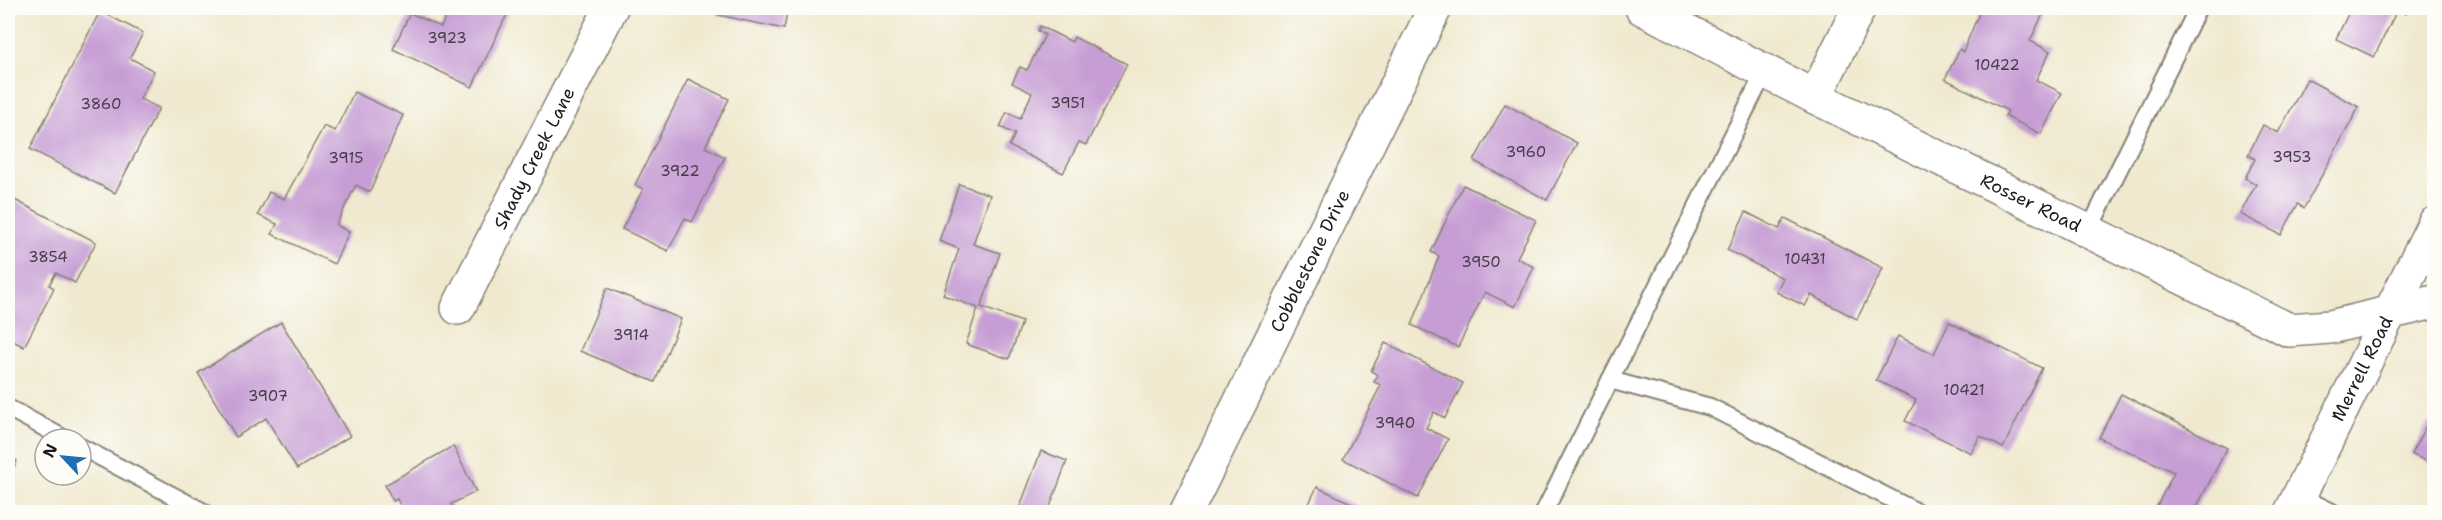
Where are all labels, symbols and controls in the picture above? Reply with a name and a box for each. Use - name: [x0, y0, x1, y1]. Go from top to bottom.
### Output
- house number: 3923: [427, 28, 467, 48]
- house number: 10422: [1974, 55, 2020, 75]
- street label: Shady Creek Lane: [488, 83, 581, 233]
- house number: 3951: [1051, 93, 1085, 113]
- house number: 3860: [81, 94, 121, 114]
- house number: 3960: [1506, 142, 1546, 162]
- house number: 3953: [2273, 147, 2311, 167]
- house number: 3915: [329, 148, 363, 168]
- house number: 3922: [660, 161, 700, 181]
- street label: Rosser Road: [1976, 168, 2085, 238]
- street label: Cobblestone Drive: [1265, 186, 1355, 336]
- house number: 3854: [28, 247, 68, 267]
- house number: 10431: [1784, 249, 1826, 269]
- house number: 3950: [1461, 252, 1501, 272]
- street label: Merrell Road: [2326, 312, 2398, 425]
- house number: 3914: [613, 325, 649, 345]
- house number: 10421: [1943, 380, 1985, 400]
- house number: 3907: [248, 386, 288, 406]
- house number: 3940: [1375, 413, 1415, 433]
- north arrow: [33, 427, 93, 487]
- text: N: [38, 440, 62, 461]

